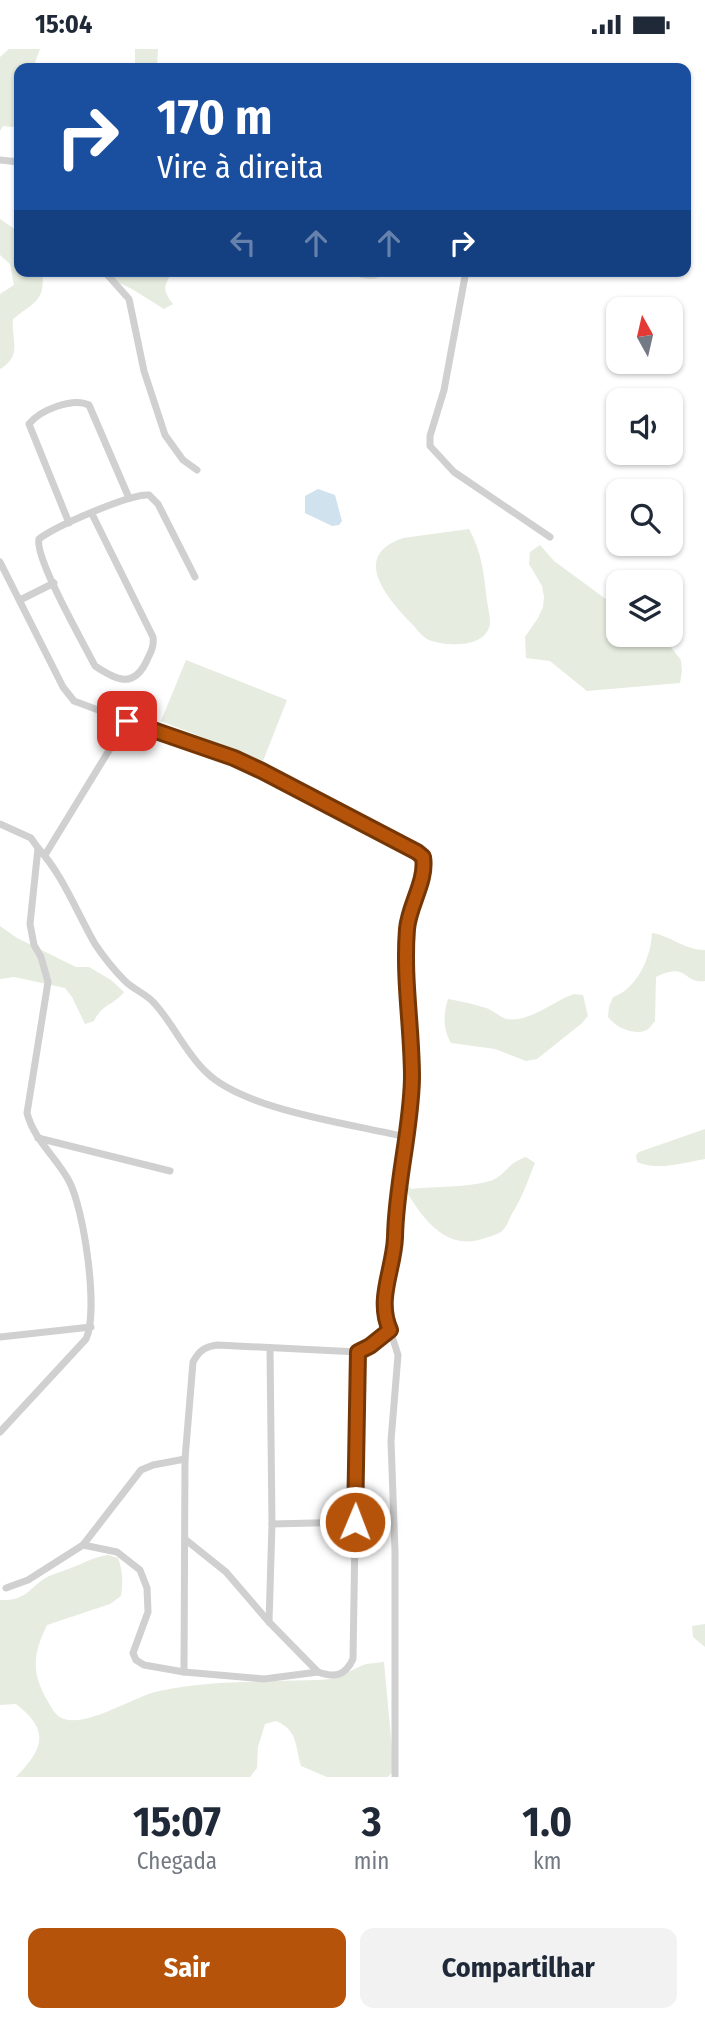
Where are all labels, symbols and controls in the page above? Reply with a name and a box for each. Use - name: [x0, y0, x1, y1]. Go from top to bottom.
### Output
- text: 15:04: [35, 9, 92, 40]
- text: 170 m: [157, 88, 273, 147]
- icon: right: [42, 91, 133, 182]
- text: Vire à direita: [157, 148, 323, 186]
- icon: left: [224, 224, 262, 262]
- icon: ahead: [297, 224, 335, 262]
- icon: ahead: [370, 224, 408, 262]
- icon: right: [443, 224, 481, 262]
- north arrow: [606, 297, 682, 375]
- map controls: [606, 297, 683, 647]
- button: sound: [606, 388, 683, 465]
- button: search: [606, 479, 683, 556]
- button: layers: [606, 570, 683, 647]
- pin: [97, 691, 157, 751]
- icon: arrive: [108, 702, 146, 740]
- position arrow: [318, 1485, 392, 1559]
- text: 15:07: [133, 1797, 221, 1847]
- text: 3: [362, 1797, 382, 1847]
- text: 1.0: [522, 1797, 572, 1847]
- text: Chegada: [137, 1847, 217, 1875]
- text: min: [354, 1847, 389, 1875]
- text: km: [533, 1847, 561, 1875]
- button: Sair: [28, 1928, 346, 2008]
- button: Compartilhar: [360, 1928, 677, 2008]

